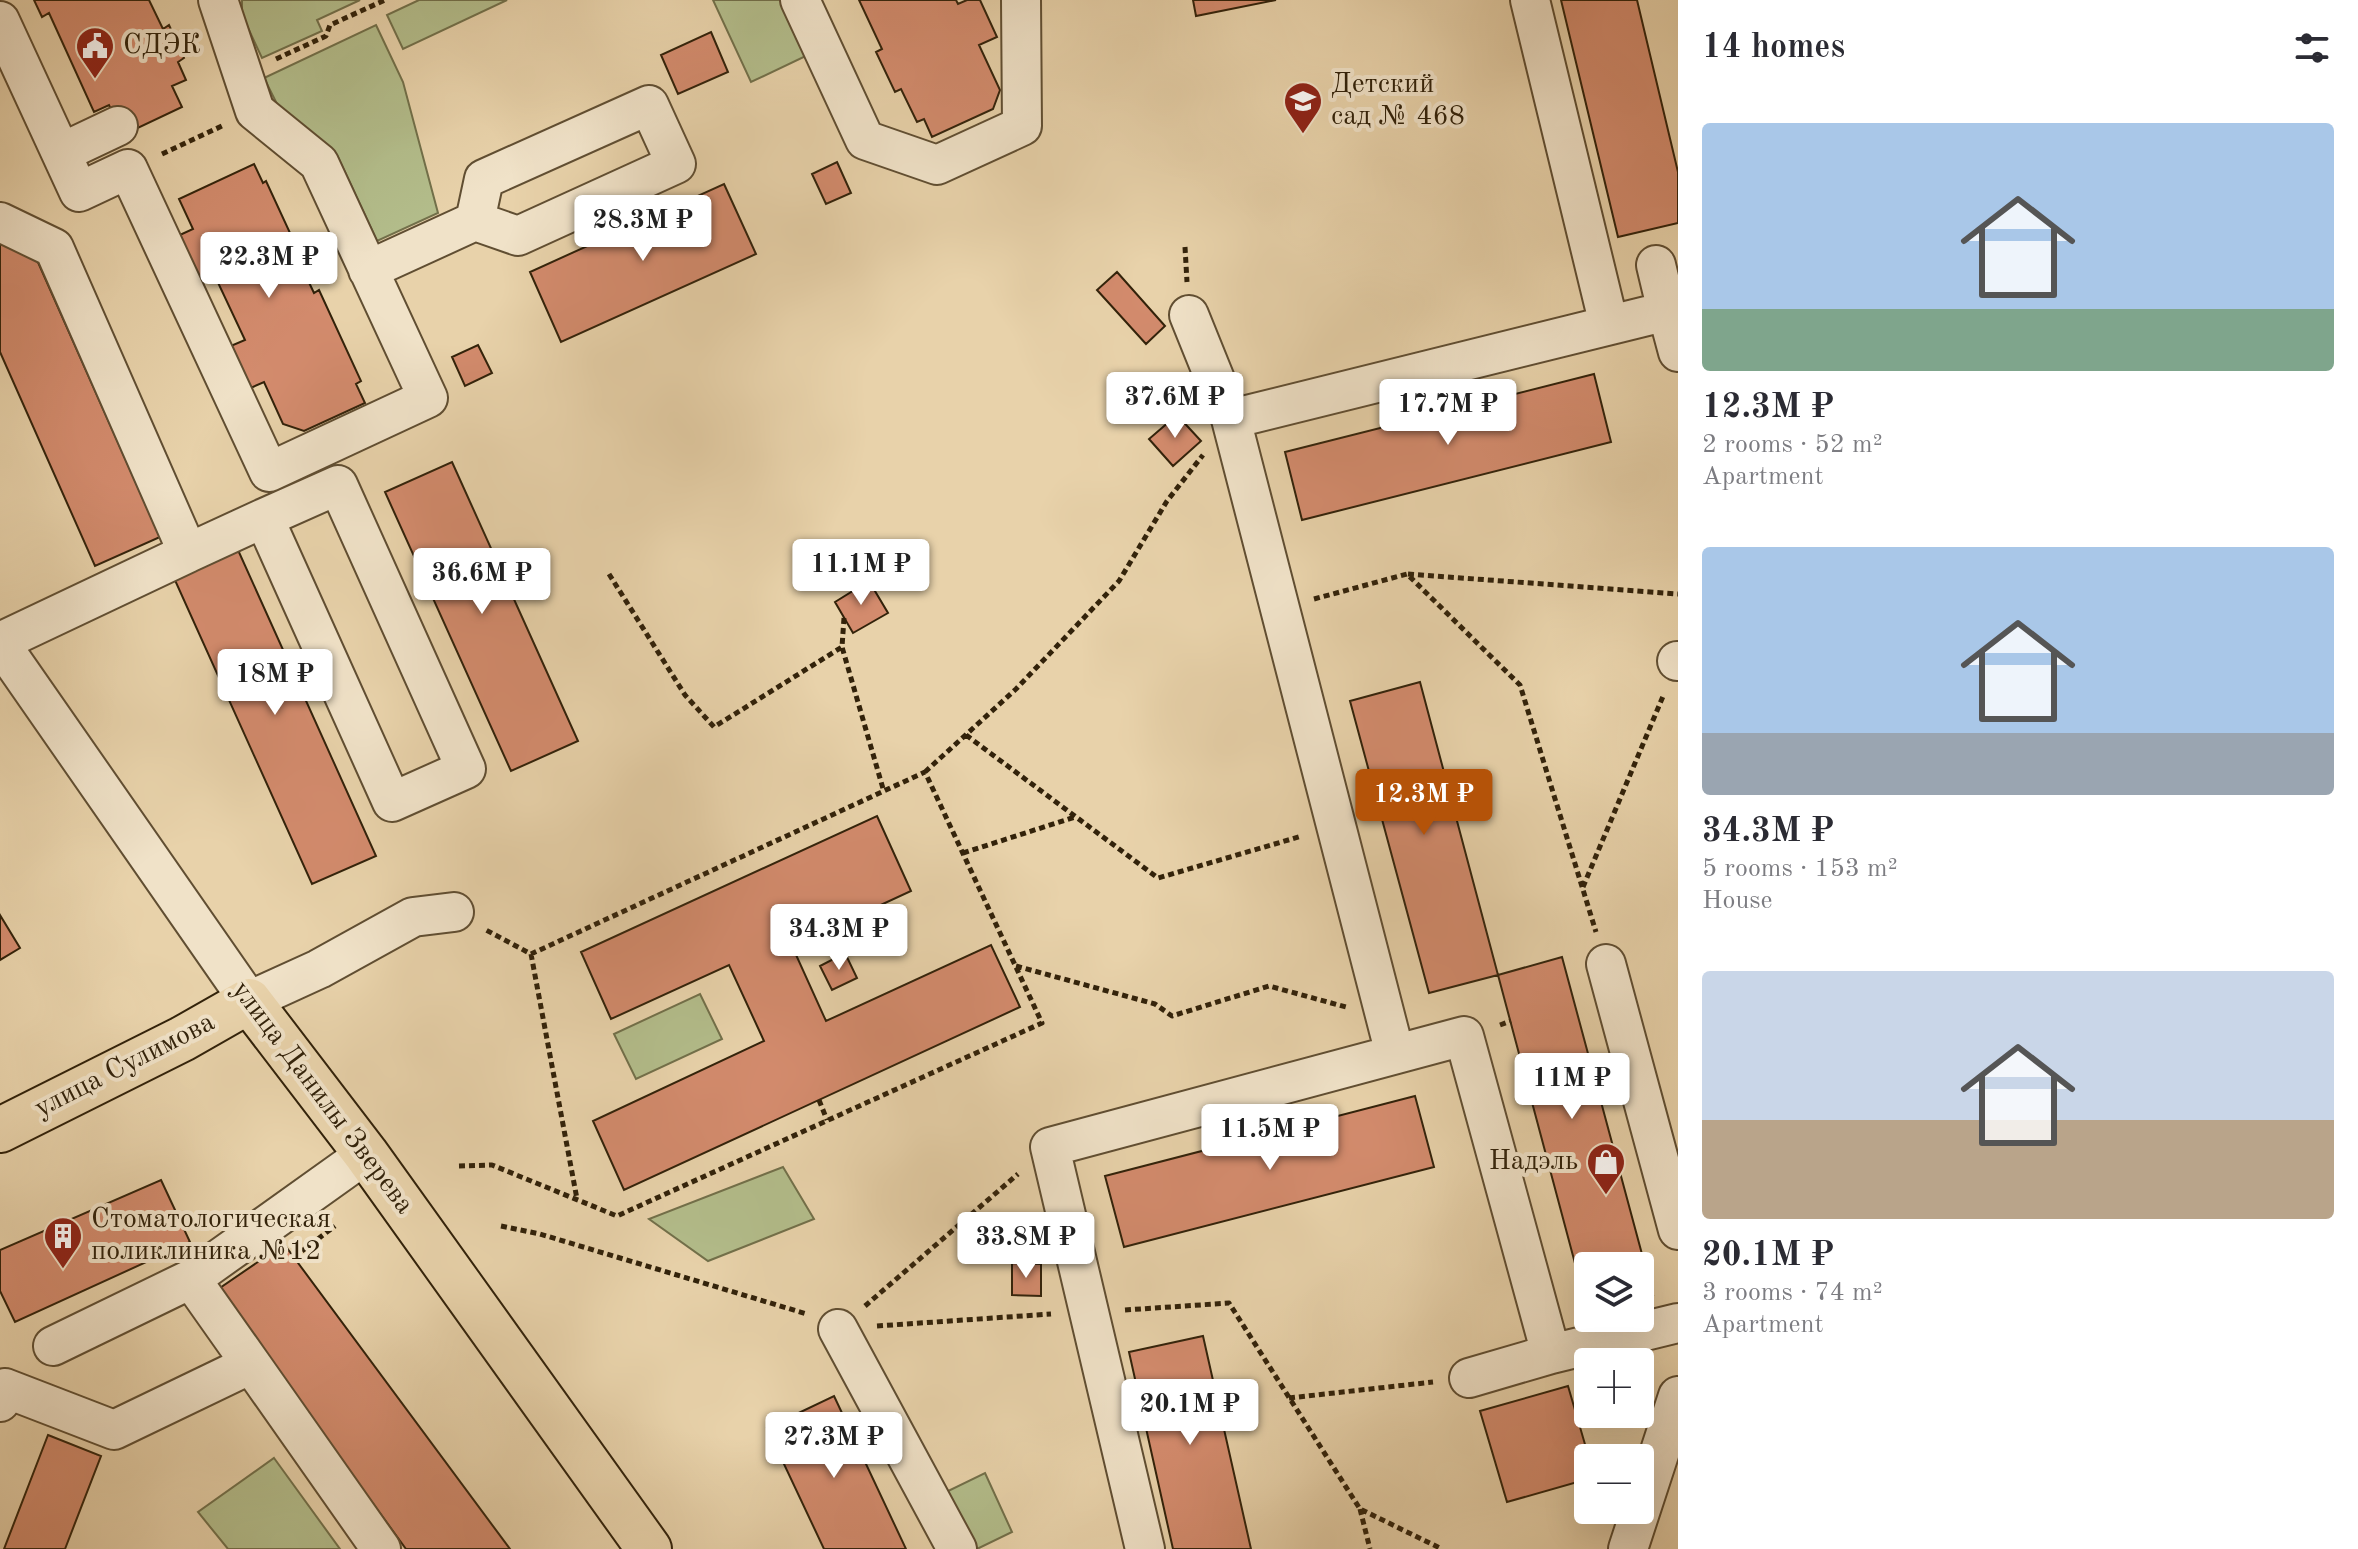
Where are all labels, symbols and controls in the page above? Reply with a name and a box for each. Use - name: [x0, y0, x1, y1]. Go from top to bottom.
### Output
- public building icon: СДЭК: [74, 25, 116, 80]
- icon: filters: [2290, 26, 2334, 70]
- text: 14 homes: [1702, 31, 1845, 65]
- place label: СДЭК: [123, 32, 201, 60]
- place label: Детский сад № 468: [1331, 71, 1465, 131]
- school or university icon: Детский сад № 468: [1282, 80, 1324, 135]
- icon: home: [1946, 175, 2090, 319]
- pin: 28.3M ₽: [569, 195, 717, 263]
- text: 28.3M ₽: [592, 208, 694, 234]
- pin: 22.3M ₽: [195, 232, 343, 300]
- text: 22.3M ₽: [218, 245, 320, 271]
- pin: 37.6M ₽: [1101, 372, 1249, 440]
- pin: 17.7M ₽: [1374, 379, 1522, 447]
- text: 37.6M ₽: [1124, 385, 1226, 411]
- text: 12.3M ₽: [1702, 391, 1834, 425]
- text: 17.7M ₽: [1397, 392, 1499, 418]
- text: 2 rooms · 52 m²: [1702, 432, 1883, 458]
- text: Apartment: [1702, 464, 1824, 490]
- pin: 11.1M ₽: [787, 539, 935, 607]
- pin: 36.6M ₽: [408, 548, 556, 616]
- text: 11.1M ₽: [810, 552, 912, 578]
- text: 36.6M ₽: [431, 561, 533, 587]
- icon: home: [1946, 599, 2090, 743]
- pin: 18M ₽: [219, 649, 331, 717]
- text: 18M ₽: [236, 662, 314, 688]
- pin: 12.3M ₽: [1350, 769, 1498, 837]
- text: 12.3M ₽: [1373, 782, 1475, 808]
- text: 34.3M ₽: [1702, 815, 1834, 849]
- text: 5 rooms · 153 m²: [1702, 856, 1898, 882]
- text: House: [1702, 888, 1773, 914]
- pin: 34.3M ₽: [765, 904, 913, 972]
- text: 34.3M ₽: [788, 917, 890, 943]
- street label: улица Данилы Зверева: [226, 976, 419, 1220]
- street label: улица Сулимова: [30, 1009, 220, 1123]
- icon: home: [1946, 1023, 2090, 1167]
- pin: 11M ₽: [1516, 1053, 1628, 1121]
- text: 11M ₽: [1533, 1066, 1611, 1092]
- pin: 11.5M ₽: [1196, 1104, 1344, 1172]
- text: 11.5M ₽: [1219, 1117, 1321, 1143]
- shop icon: Надэль: [1585, 1141, 1627, 1196]
- place label: Надэль: [1489, 1148, 1578, 1176]
- place label: Стоматологическая поликлиника №12: [91, 1206, 331, 1266]
- pin: 33.8M ₽: [952, 1212, 1100, 1280]
- building icon: Стоматологическая поликлиника №12: [42, 1215, 84, 1270]
- text: 33.8M ₽: [975, 1225, 1077, 1251]
- text: 20.1M ₽: [1702, 1239, 1834, 1273]
- map controls: [1574, 1252, 1654, 1524]
- button: layers: [1574, 1252, 1654, 1332]
- text: 3 rooms · 74 m²: [1702, 1280, 1883, 1306]
- text: Apartment: [1702, 1312, 1824, 1338]
- button: +: [1574, 1348, 1654, 1428]
- pin: 20.1M ₽: [1116, 1379, 1264, 1447]
- text: 20.1M ₽: [1139, 1392, 1241, 1418]
- pin: 27.3M ₽: [760, 1412, 908, 1480]
- text: 27.3M ₽: [783, 1425, 885, 1451]
- button: −: [1574, 1444, 1654, 1524]

